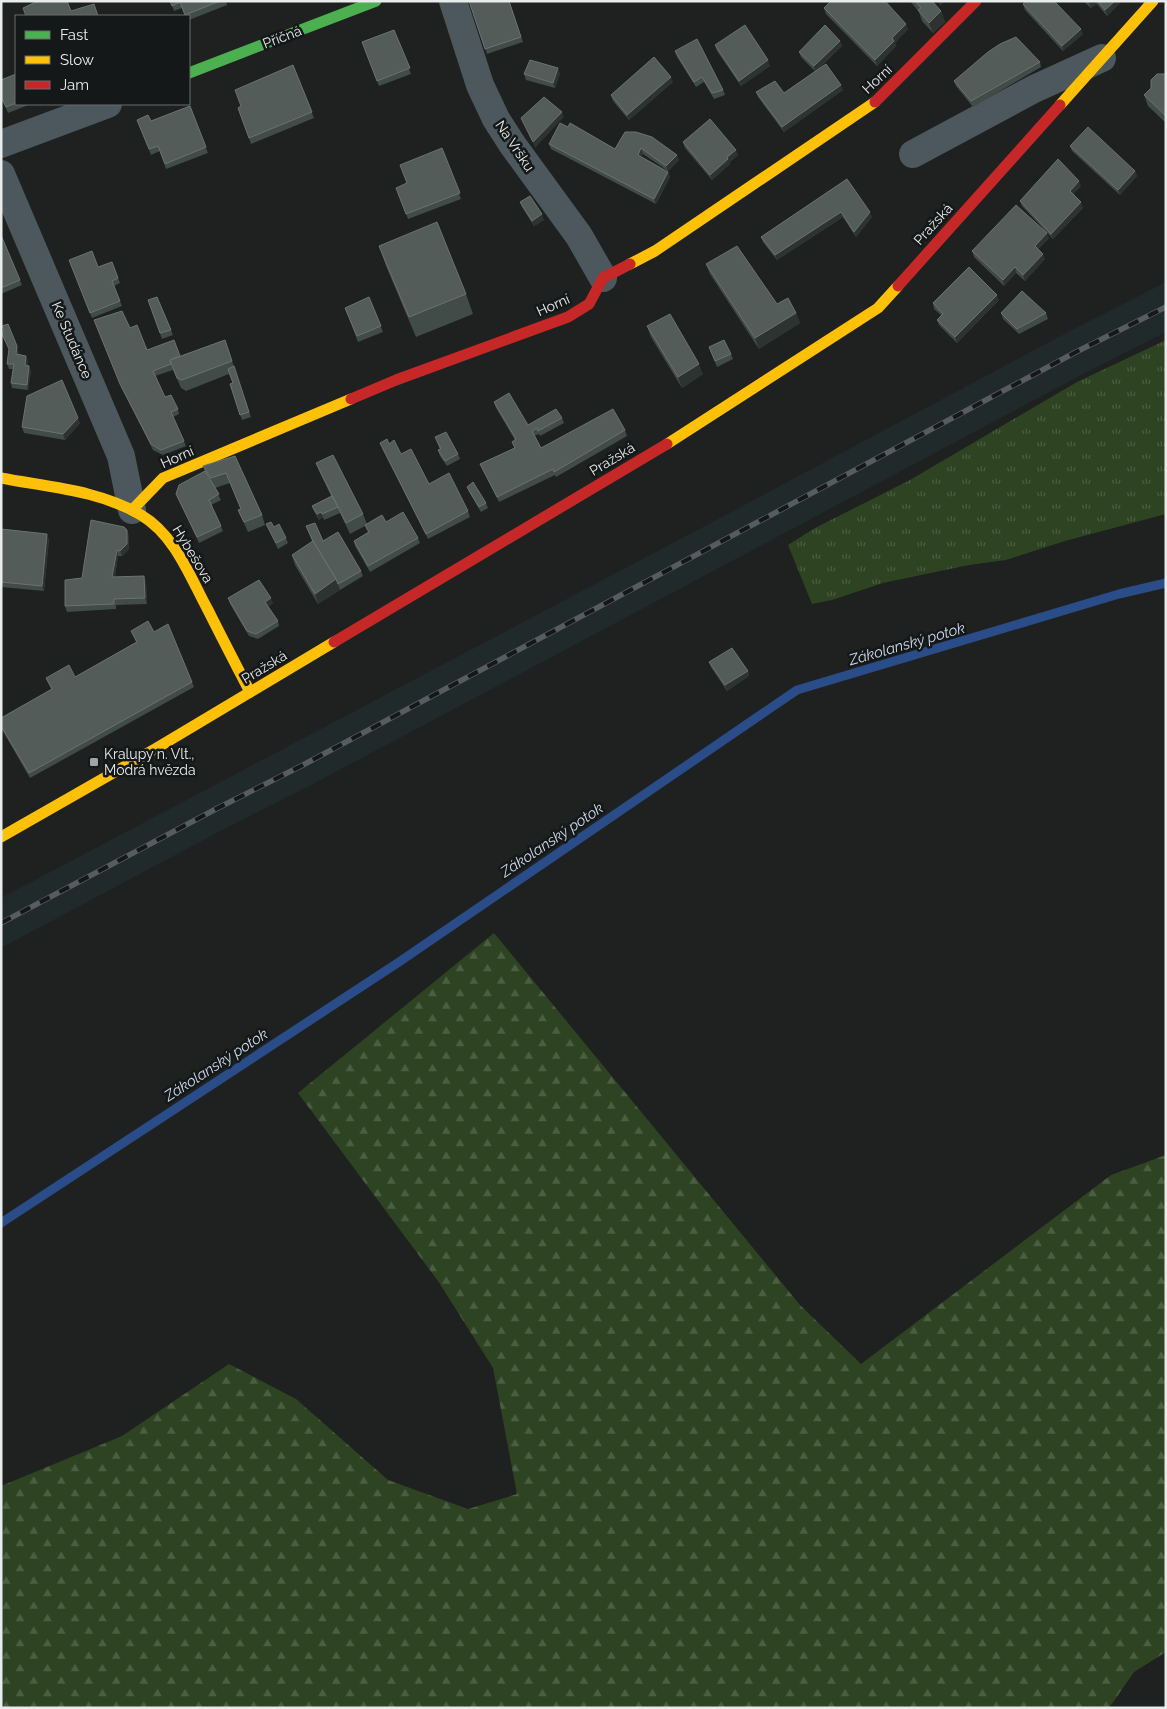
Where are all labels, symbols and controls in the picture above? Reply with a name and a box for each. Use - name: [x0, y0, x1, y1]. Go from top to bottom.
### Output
- legend: [15, 15, 190, 105]
- street label: Příčná: [260, 22, 304, 52]
- text: Fast: [60, 26, 88, 44]
- text: Slow: [60, 51, 94, 69]
- street label: Horní: [859, 61, 896, 97]
- text: Jam: [60, 76, 89, 94]
- street label: Na Vršku: [492, 118, 538, 174]
- street label: Pražská: [910, 200, 956, 248]
- street label: Horní: [534, 290, 573, 319]
- street label: Ke Studánce: [49, 299, 95, 381]
- street label: Pražská: [586, 439, 638, 479]
- street label: Horní: [158, 442, 197, 471]
- street label: Hybešova: [170, 522, 216, 586]
- water label: Zákolanský potok: [846, 619, 967, 669]
- street label: Pražská: [238, 647, 290, 687]
- place label: Kralupy n. Vlt., Modrá hvězda: [104, 746, 196, 778]
- marker: Kralupy n. Vlt., Modrá hvězda: [88, 756, 100, 768]
- water label: Zákolanský potok: [496, 799, 607, 882]
- water label: Zákolanský potok: [160, 1025, 271, 1106]

